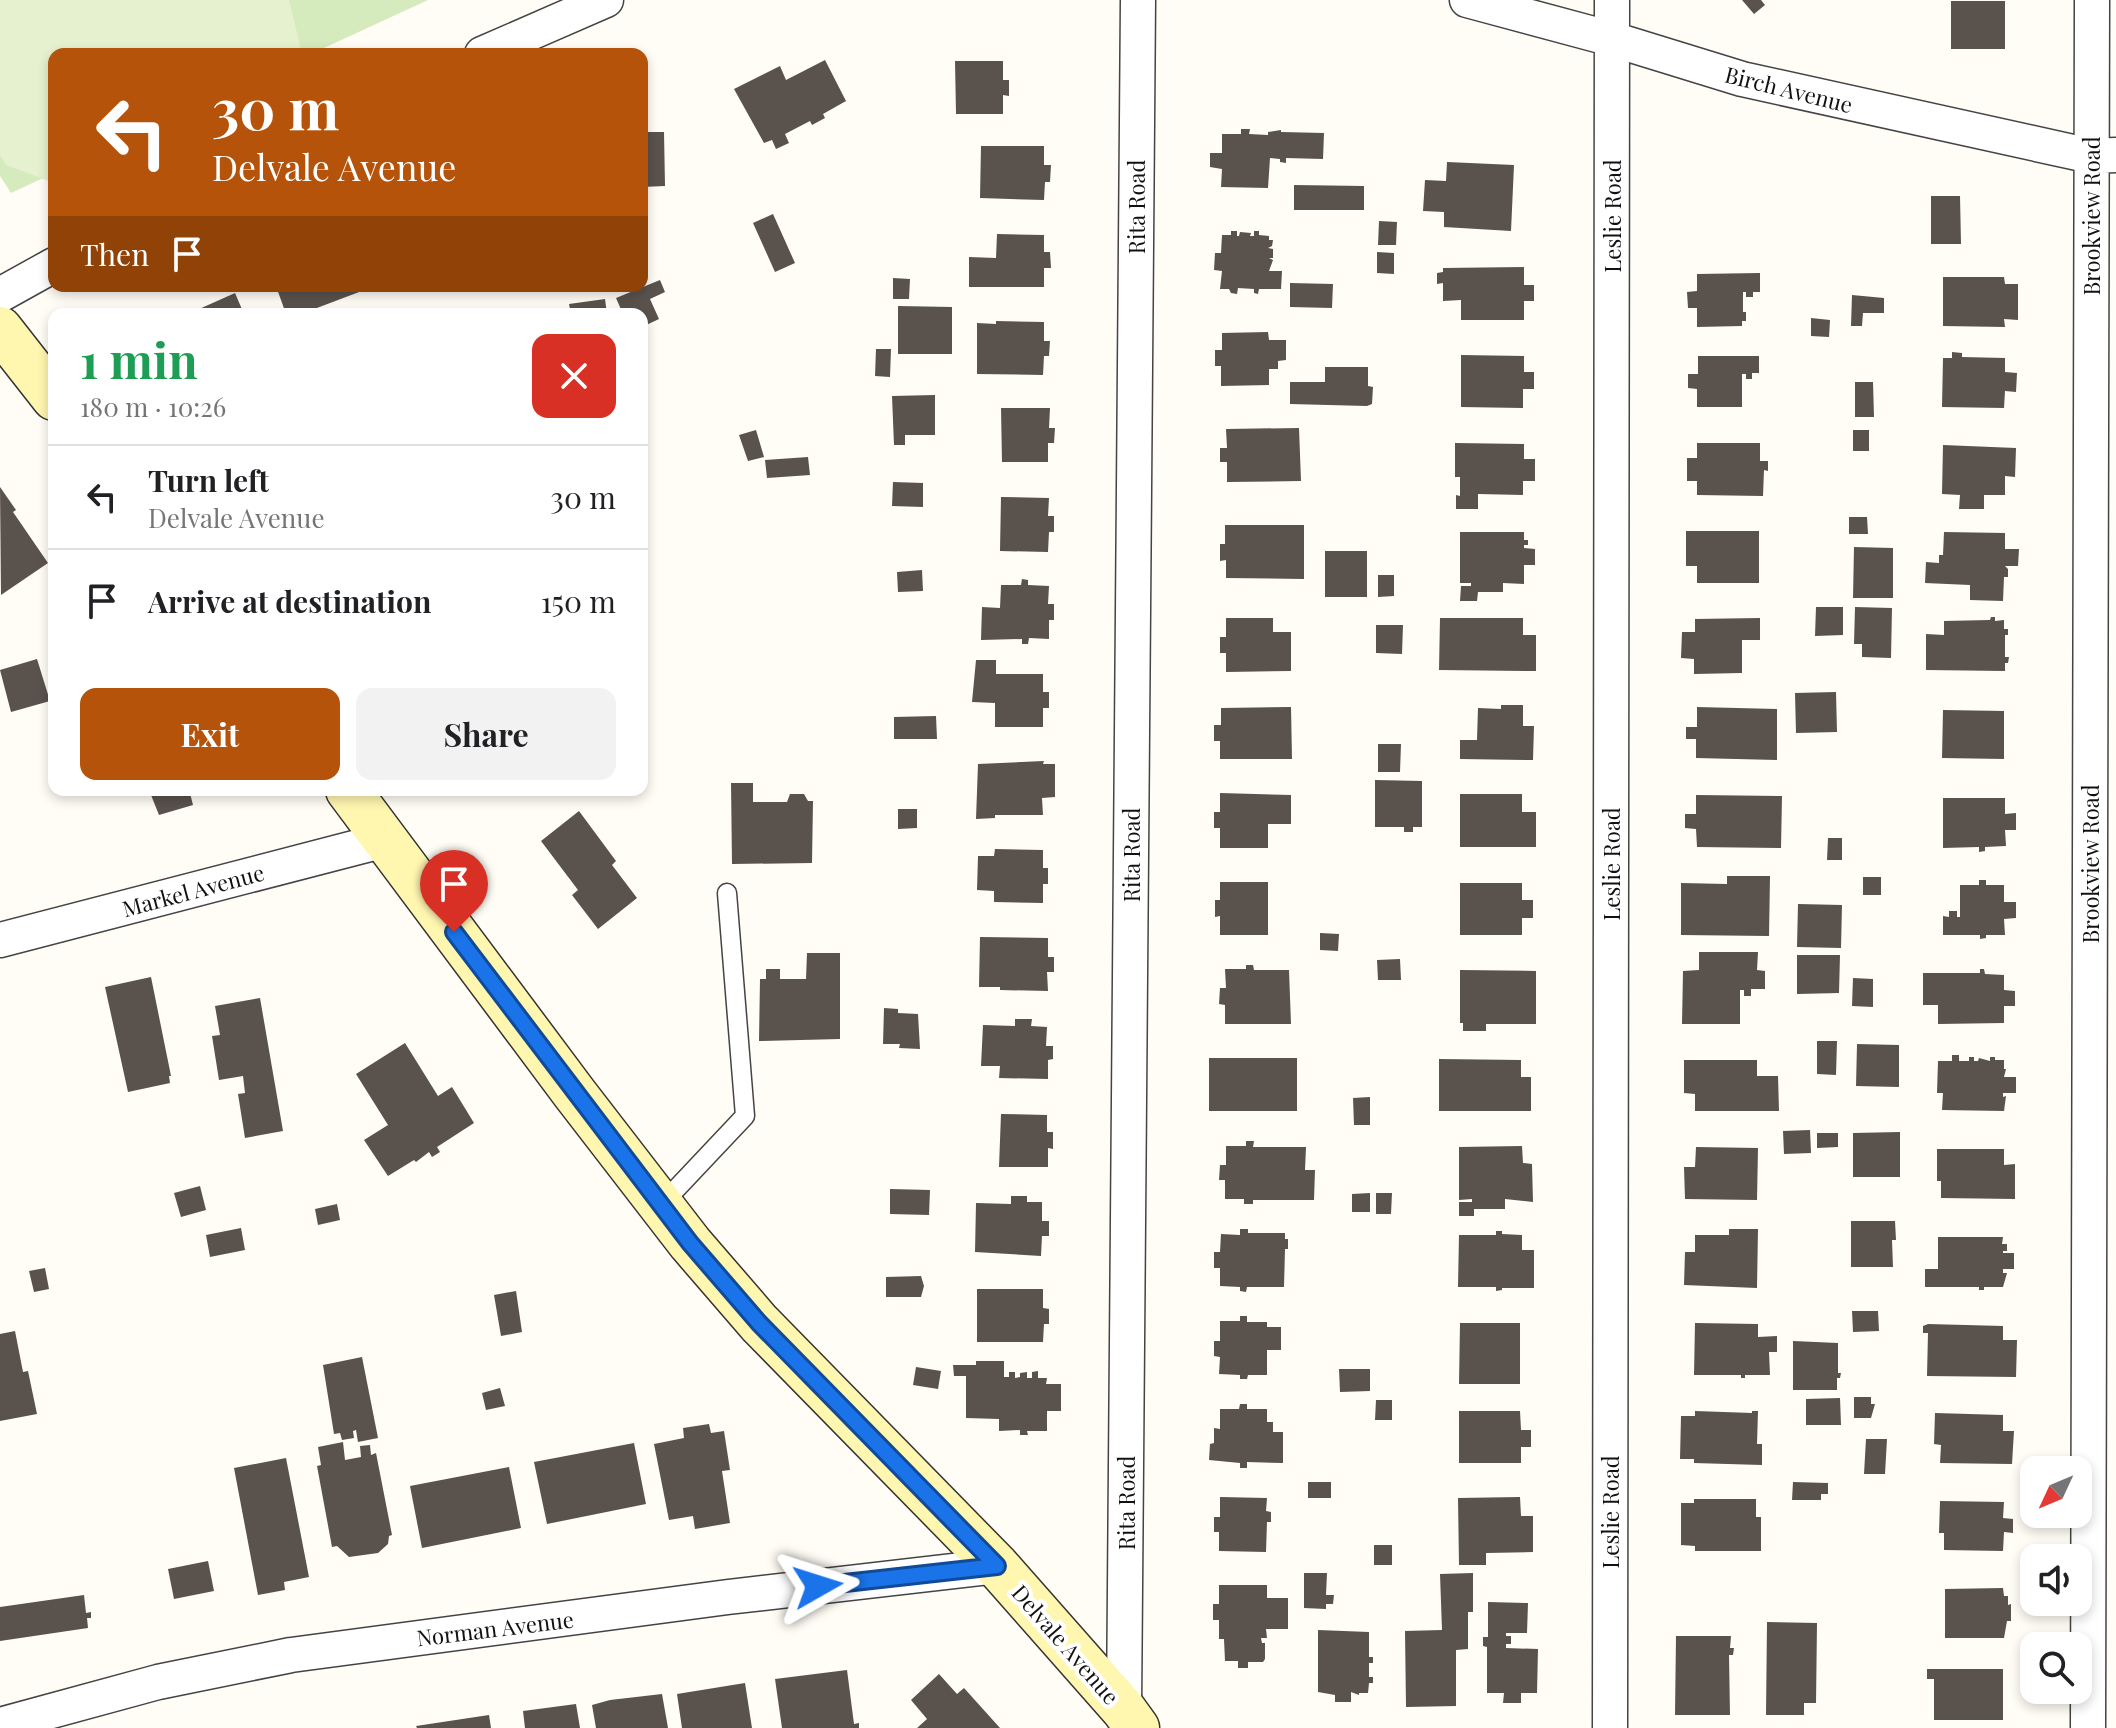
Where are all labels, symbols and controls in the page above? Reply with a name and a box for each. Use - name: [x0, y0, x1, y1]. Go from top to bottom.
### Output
- street label: Birch Avenue: [1722, 59, 1856, 119]
- text: 30 m: [212, 70, 339, 145]
- icon: left: [80, 80, 184, 184]
- street label: Brookview Road: [2076, 136, 2106, 296]
- text: Delvale Avenue: [212, 142, 457, 190]
- street label: Rita Road: [1121, 159, 1151, 254]
- street label: Leslie Road: [1597, 159, 1627, 273]
- icon: arrive: [165, 232, 209, 276]
- text: Then: [80, 234, 149, 274]
- text: 1 min: [80, 327, 198, 391]
- button: close: [532, 334, 616, 418]
- text: 180 m · 10:26: [80, 389, 226, 424]
- text: Turn left: [148, 460, 269, 500]
- icon: left: [80, 475, 124, 519]
- text: 30 m: [550, 477, 616, 517]
- text: Delvale Avenue: [148, 500, 325, 535]
- icon: arrive: [80, 579, 124, 623]
- text: Arrive at destination: [148, 581, 431, 621]
- text: 150 m: [541, 581, 616, 621]
- button: Exit: [80, 688, 340, 780]
- button: Share: [356, 688, 616, 780]
- street label: Brookview Road: [2075, 784, 2105, 944]
- street label: Rita Road: [1116, 807, 1146, 902]
- street label: Leslie Road: [1596, 807, 1626, 921]
- pin: [420, 850, 488, 932]
- street label: Markel Avenue: [119, 857, 267, 923]
- icon: arrive: [432, 862, 476, 906]
- street label: Rita Road: [1111, 1455, 1141, 1550]
- street label: Leslie Road: [1595, 1455, 1625, 1569]
- north arrow: [2020, 1456, 2092, 1528]
- map controls: [2020, 1456, 2092, 1704]
- position arrow: [776, 1544, 860, 1628]
- button: sound: [2020, 1544, 2092, 1616]
- street label: Delvale Avenue: [1006, 1578, 1126, 1710]
- street label: Norman Avenue: [415, 1603, 575, 1653]
- button: search: [2020, 1632, 2092, 1704]

